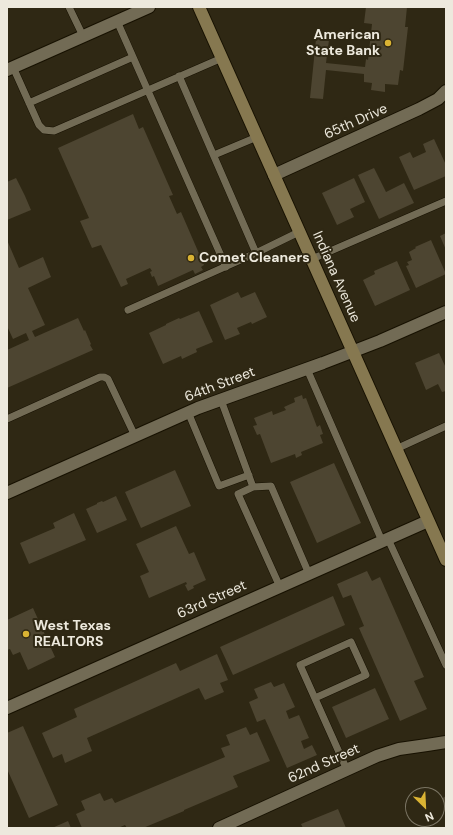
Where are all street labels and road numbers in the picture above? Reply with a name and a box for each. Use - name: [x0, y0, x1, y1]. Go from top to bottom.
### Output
- street label: 65th Drive: [322, 101, 390, 143]
- street label: Indiana Avenue: [308, 229, 364, 325]
- street label: 64th Street: [182, 364, 258, 406]
- street label: 63rd Street: [175, 577, 249, 623]
- street label: 62nd Street: [286, 741, 362, 787]

